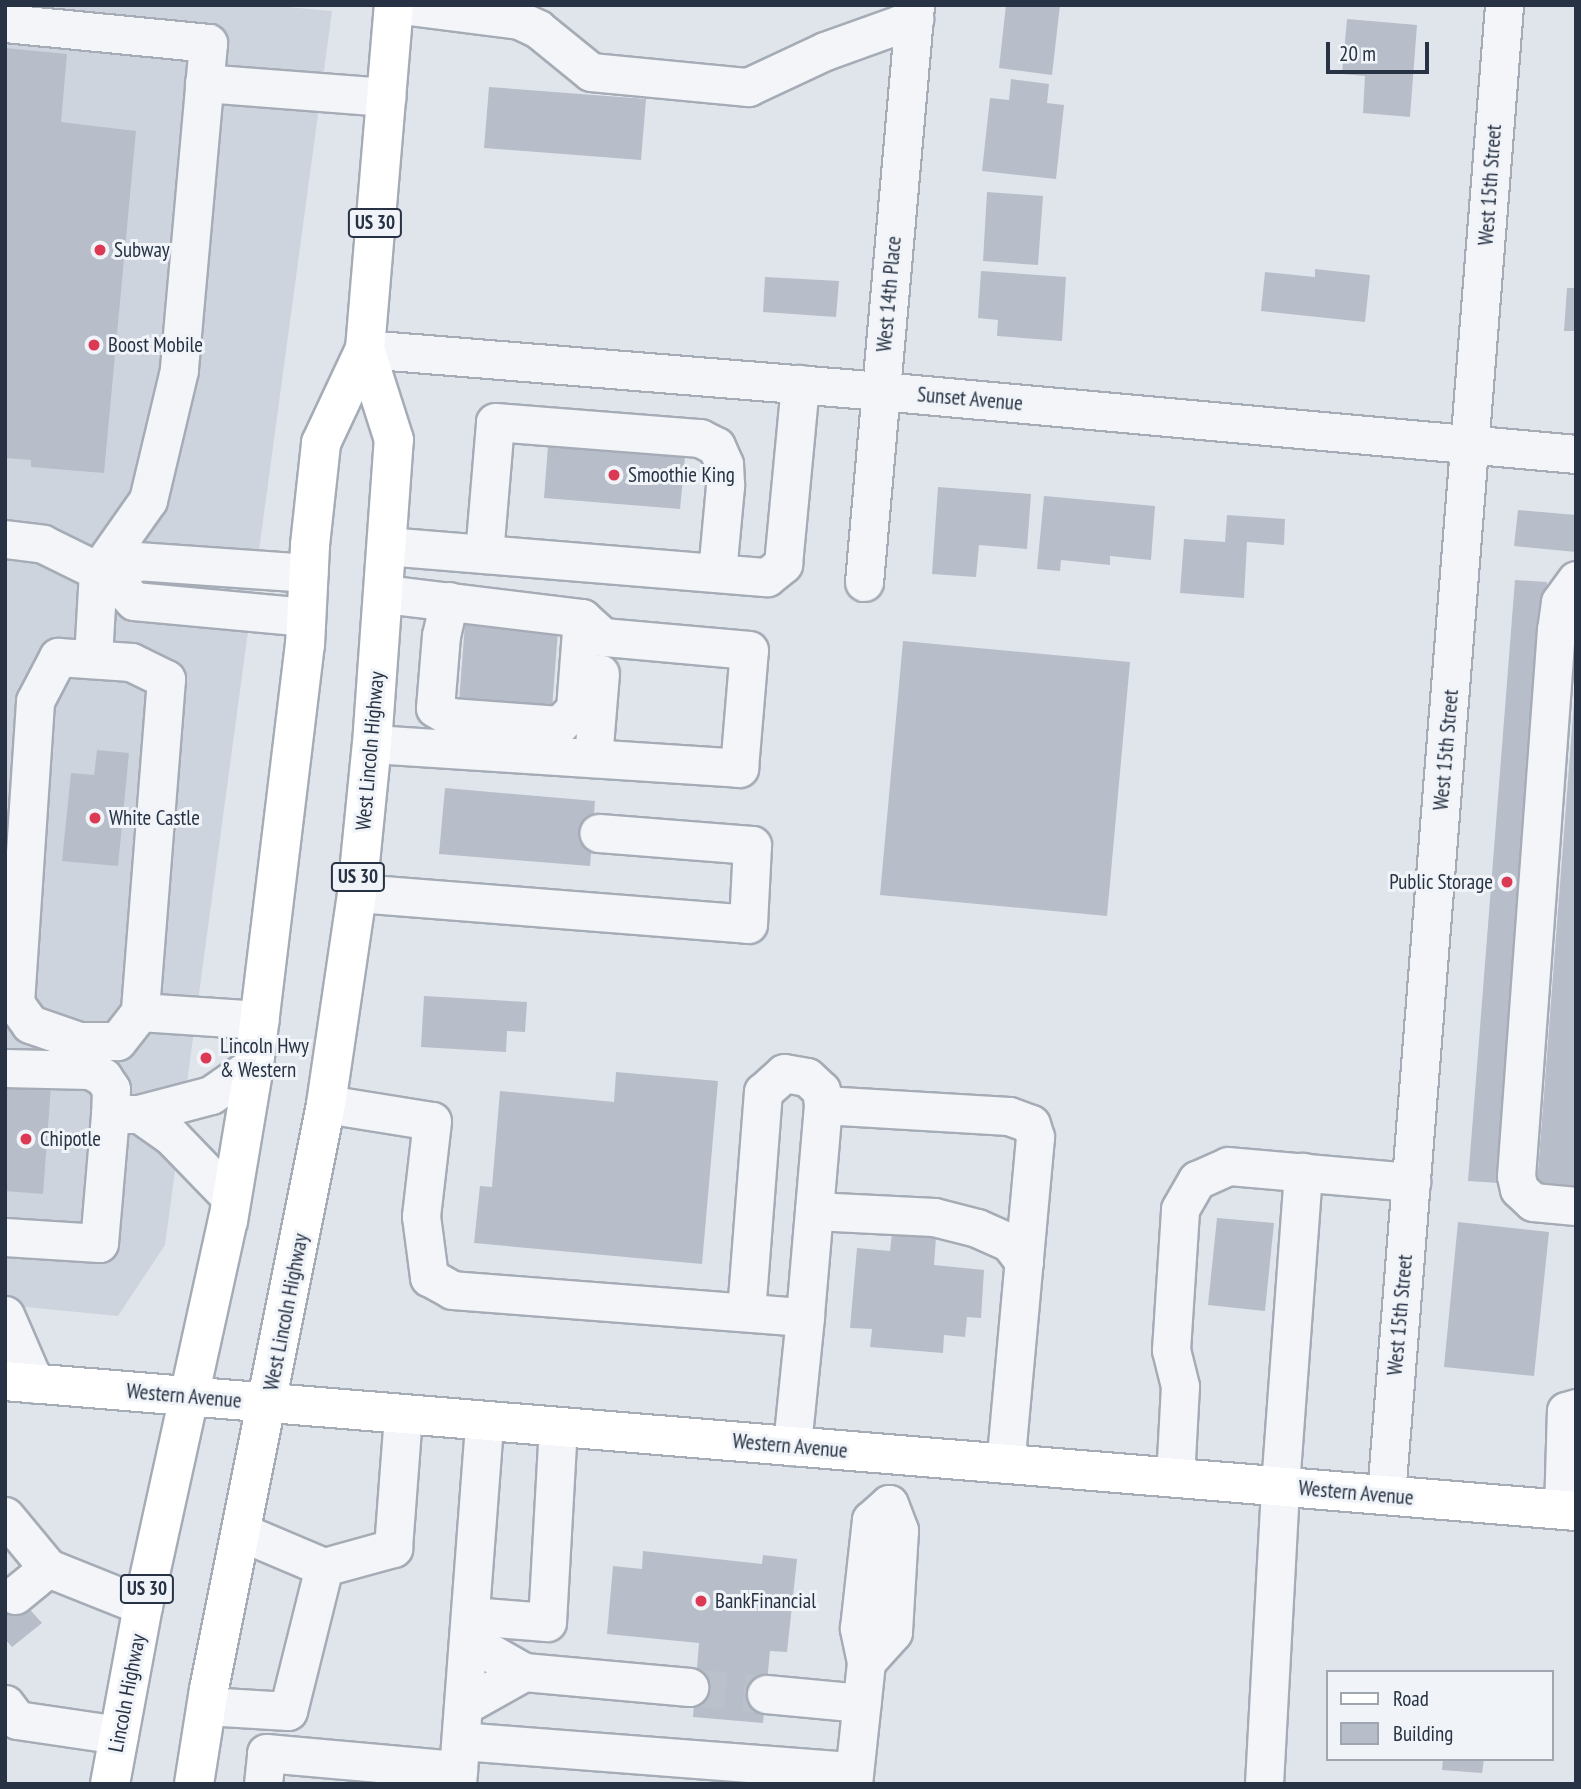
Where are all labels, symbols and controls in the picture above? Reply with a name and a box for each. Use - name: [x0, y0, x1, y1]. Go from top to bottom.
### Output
- scale bar: [1329, 28, 1432, 72]
- text: 20 m: [1339, 40, 1376, 67]
- street label: West 15th Street: [1473, 124, 1507, 246]
- road number: US 30: [347, 208, 403, 238]
- street label: West 14th Place: [871, 235, 907, 353]
- place label: Subway: [114, 237, 170, 263]
- marker: Subway: [92, 242, 108, 258]
- place label: Boost Mobile: [108, 332, 203, 358]
- marker: Boost Mobile: [86, 337, 102, 353]
- street label: Sunset Avenue: [916, 382, 1024, 416]
- place label: Smoothie King: [628, 462, 735, 488]
- marker: Smoothie King: [606, 467, 622, 483]
- street label: West Lincoln Highway: [351, 670, 389, 832]
- street label: West 15th Street: [1428, 689, 1464, 811]
- place label: White Castle: [109, 805, 200, 831]
- marker: White Castle: [87, 810, 103, 826]
- road number: US 30: [330, 862, 386, 892]
- place label: Public Storage: [1389, 869, 1493, 895]
- marker: Public Storage: [1499, 874, 1515, 890]
- place label: Lincoln Hwy & Western: [220, 1033, 309, 1083]
- marker: Lincoln Hwy & Western: [198, 1050, 214, 1066]
- place label: Chipotle: [40, 1126, 101, 1152]
- marker: Chipotle: [18, 1131, 34, 1147]
- street label: West Lincoln Highway: [258, 1231, 314, 1393]
- street label: West 15th Street: [1382, 1254, 1418, 1376]
- street label: Western Avenue: [125, 1378, 243, 1414]
- street label: Western Avenue: [731, 1428, 849, 1464]
- street label: Western Avenue: [1297, 1475, 1415, 1511]
- road number: US 30: [119, 1574, 175, 1604]
- place label: BankFinancial: [715, 1588, 816, 1614]
- marker: BankFinancial: [693, 1593, 709, 1609]
- street label: Lincoln Highway: [103, 1632, 151, 1754]
- legend: [1326, 1670, 1553, 1761]
- text: Road: [1393, 1685, 1429, 1712]
- text: Building: [1393, 1720, 1453, 1747]

